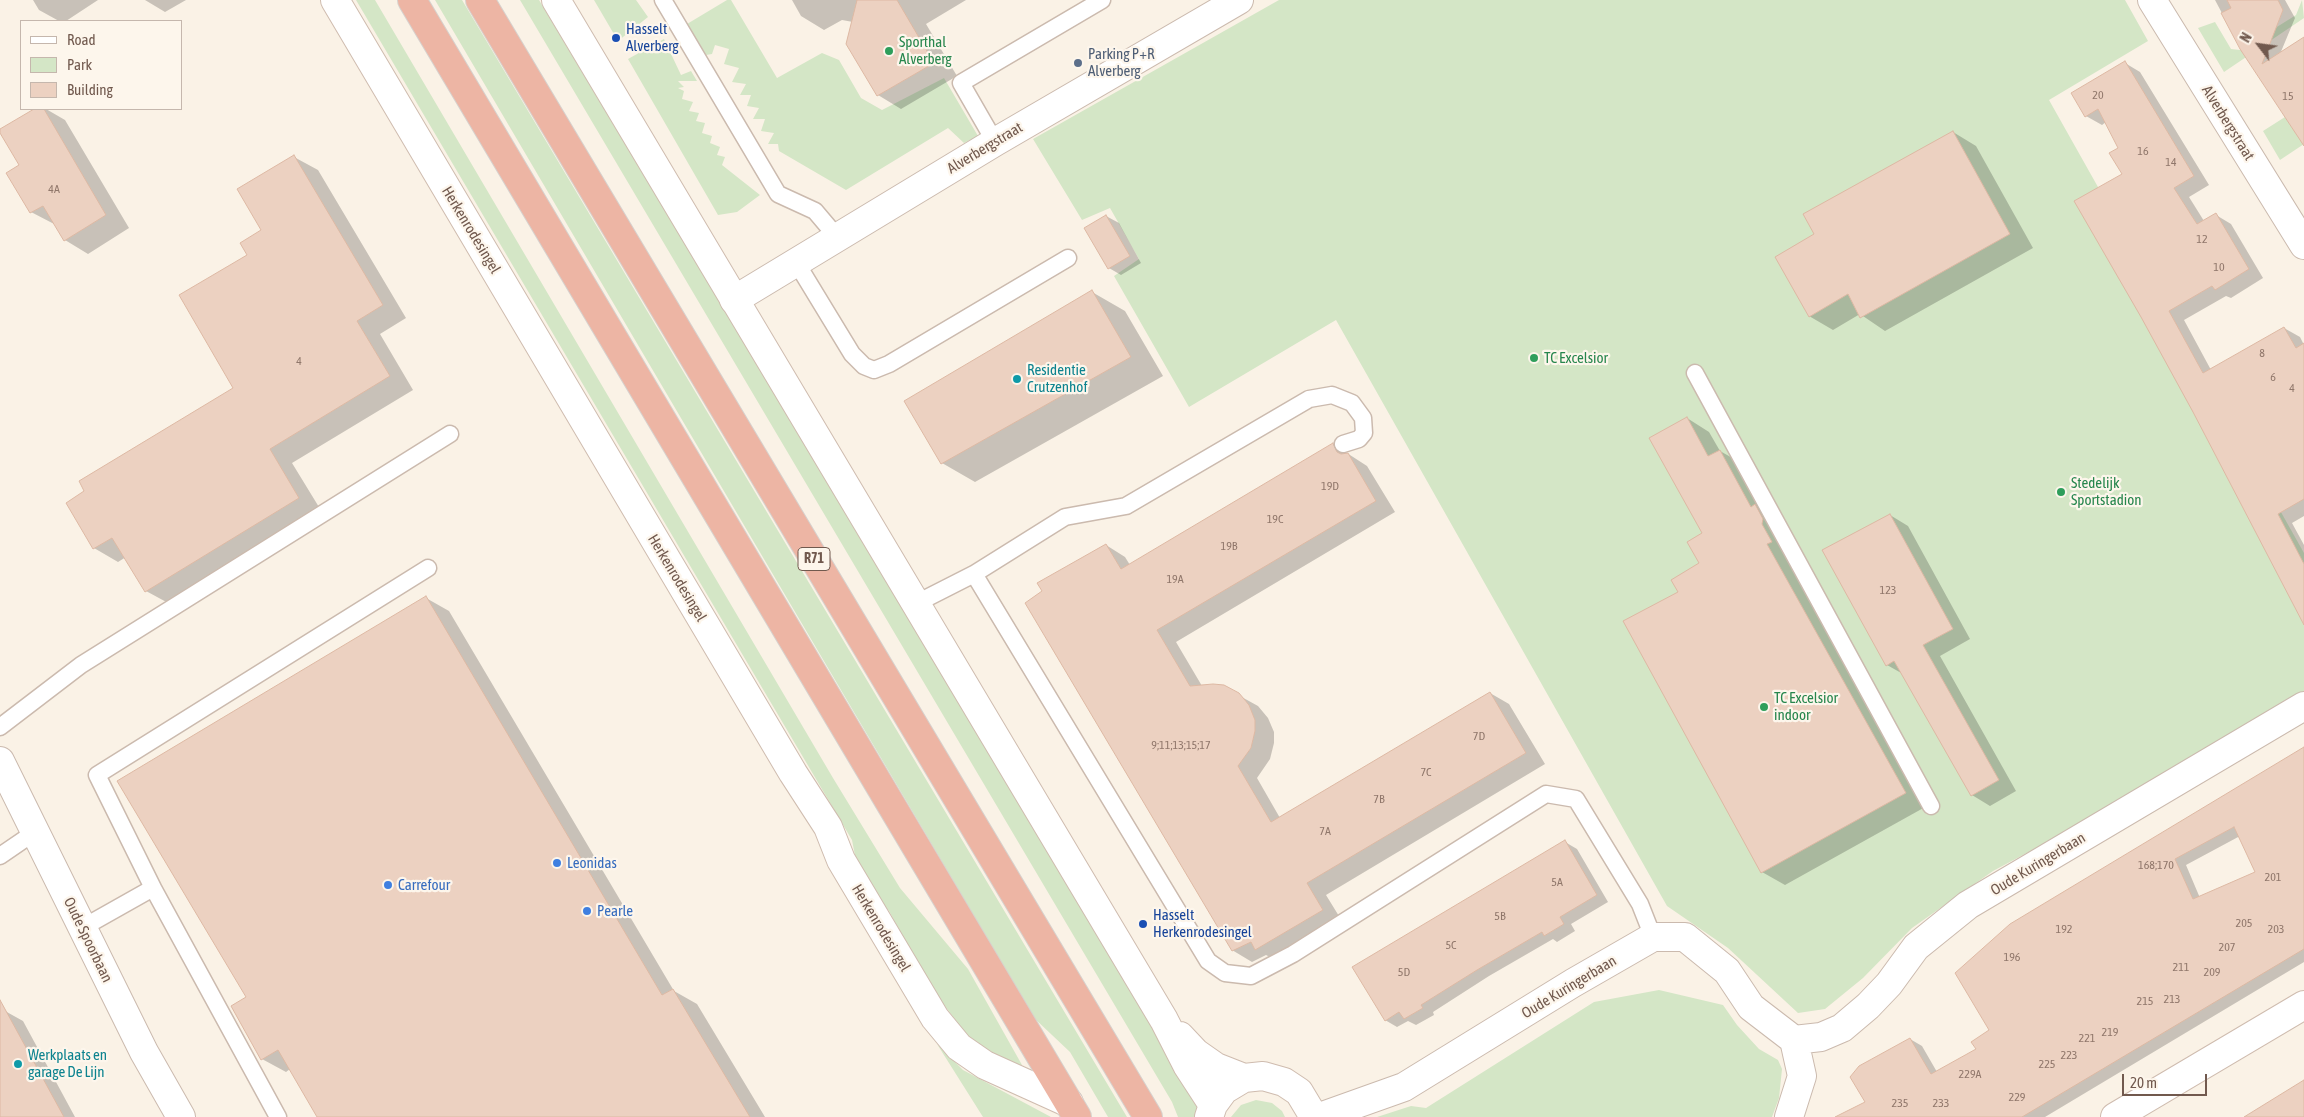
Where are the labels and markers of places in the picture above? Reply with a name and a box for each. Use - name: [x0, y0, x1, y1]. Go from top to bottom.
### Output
- place label: Hasselt Alverberg: [626, 20, 679, 55]
- marker: Hasselt Alverberg: [610, 32, 622, 44]
- place label: Sporthal Alverberg: [899, 33, 952, 68]
- marker: Sporthal Alverberg: [883, 45, 895, 57]
- place label: Parking P+R Alverberg: [1088, 45, 1154, 80]
- marker: Parking P+R Alverberg: [1072, 57, 1084, 69]
- place label: TC Excelsior: [1544, 349, 1608, 367]
- marker: TC Excelsior: [1528, 352, 1540, 364]
- place label: Residentie Crutzenhof: [1027, 361, 1088, 396]
- marker: Residentie Crutzenhof: [1011, 373, 1023, 385]
- place label: Stedelijk Sportstadion: [2071, 474, 2142, 509]
- marker: Stedelijk Sportstadion: [2055, 486, 2067, 498]
- place label: TC Excelsior indoor: [1774, 689, 1838, 724]
- marker: TC Excelsior indoor: [1758, 701, 1770, 713]
- place label: Leonidas: [567, 854, 617, 872]
- marker: Leonidas: [551, 857, 563, 869]
- place label: Carrefour: [398, 876, 450, 894]
- marker: Carrefour: [382, 879, 394, 891]
- place label: Pearle: [597, 902, 633, 920]
- marker: Pearle: [581, 905, 593, 917]
- place label: Hasselt Herkenrodesingel: [1153, 906, 1252, 941]
- marker: Hasselt Herkenrodesingel: [1137, 918, 1149, 930]
- place label: Werkplaats en garage De Lijn: [28, 1046, 107, 1081]
- marker: Werkplaats en garage De Lijn: [12, 1058, 24, 1070]

